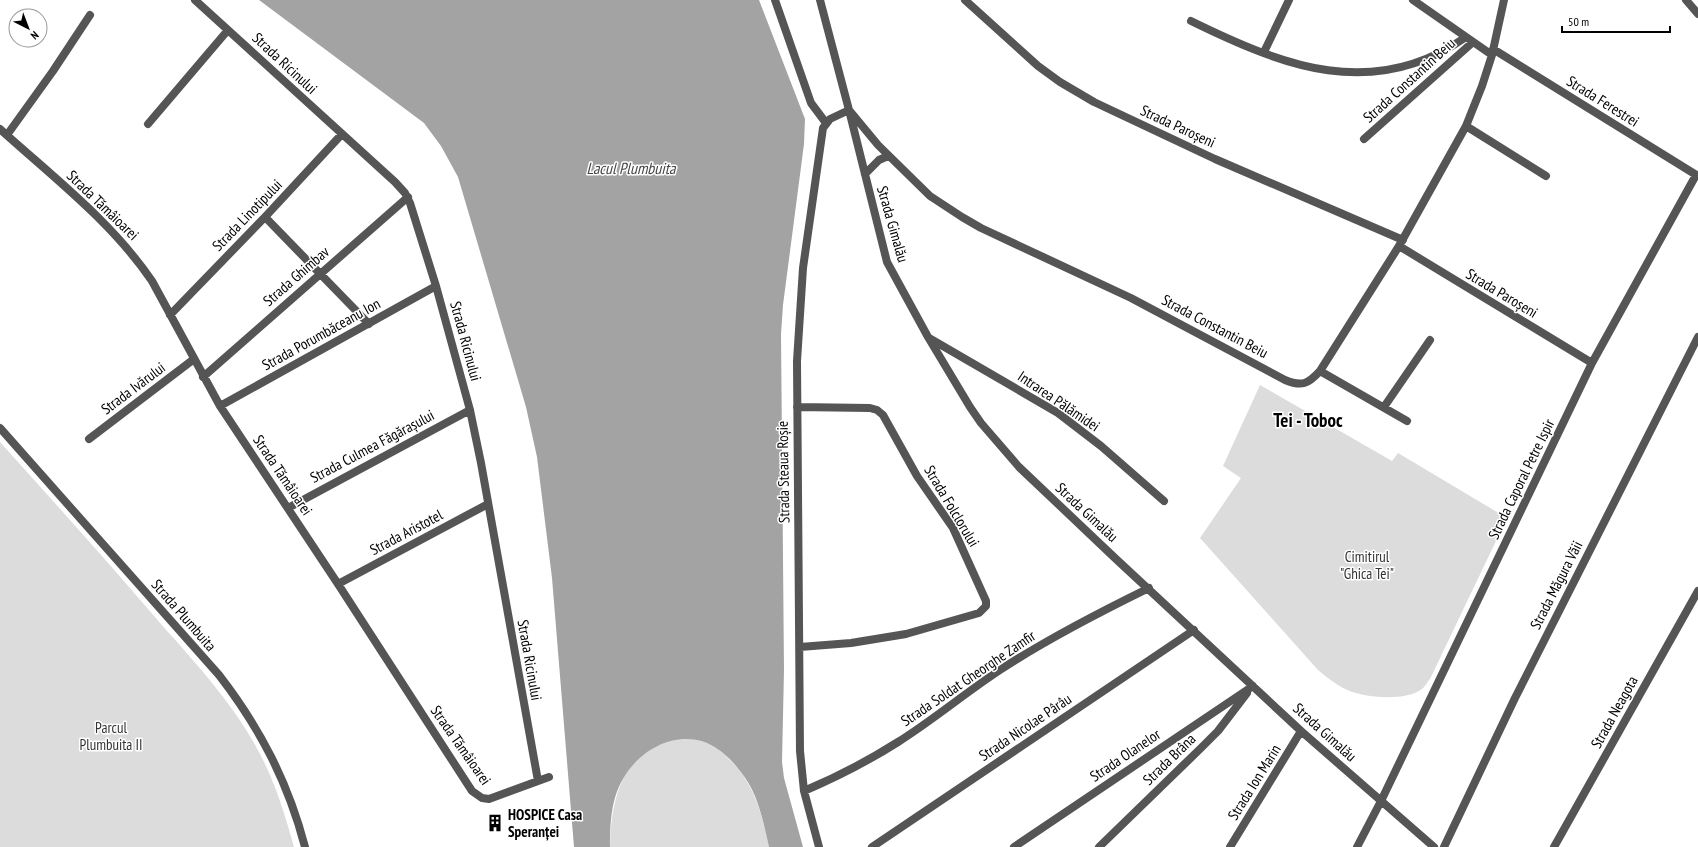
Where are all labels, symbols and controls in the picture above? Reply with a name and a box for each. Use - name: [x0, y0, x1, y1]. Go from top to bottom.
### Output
- north arrow: [8, 8, 48, 48]
- scale bar: [1562, 8, 1670, 34]
- text: 50 m: [1568, 14, 1589, 29]
- text: N: [28, 28, 42, 43]
- street label: Strada Ricinului: [249, 28, 321, 98]
- street label: Strada Constantin Beiu: [1359, 34, 1459, 126]
- street label: Strada Ferestrei: [1563, 71, 1643, 131]
- street label: Strada Paroșeni: [1138, 100, 1218, 152]
- water label: Lacul Plumbuita: [586, 158, 677, 178]
- street label: Strada Tămâioarei: [63, 166, 143, 244]
- street label: Strada Linotipului: [208, 175, 286, 255]
- street label: Strada Gimalău: [873, 184, 913, 264]
- street label: Strada Ghimbav: [259, 242, 333, 310]
- street label: Strada Paroșeni: [1463, 264, 1541, 322]
- street label: Strada Constantin Beiu: [1159, 290, 1271, 362]
- street label: Strada Porumbăceanu Ion: [259, 294, 383, 374]
- street label: Strada Ricinului: [446, 299, 486, 383]
- street label: Strada Ivărului: [97, 358, 169, 418]
- street label: Intrarea Pălămidei: [1014, 367, 1104, 435]
- street label: Strada Culmea Făgărașului: [307, 405, 437, 487]
- district label: Tei - Toboc: [1273, 408, 1343, 432]
- street label: Strada Caporal Petre Ispir: [1484, 415, 1559, 542]
- street label: Strada Steaua Roșie: [773, 421, 793, 523]
- street label: Strada Tămâioarei: [249, 431, 317, 519]
- street label: Strada Folclorului: [920, 462, 984, 550]
- street label: Strada Gimalău: [1052, 478, 1122, 546]
- street label: Strada Aristotel: [366, 505, 446, 559]
- street label: Strada Măgura Văii: [1526, 538, 1586, 632]
- park label: Cimitirul "Ghica Tei": [1340, 547, 1394, 583]
- street label: Strada Plumbuita: [148, 575, 220, 655]
- street label: Strada Ricinului: [514, 618, 546, 702]
- street label: Strada Soldat Gheorghe Zamfir: [897, 625, 1040, 730]
- street label: Strada Neagota: [1586, 673, 1642, 751]
- street label: Strada Nicolae Pârâu: [975, 689, 1075, 765]
- street label: Strada Gimalău: [1289, 699, 1361, 765]
- street label: Strada Tămâioarei: [427, 702, 495, 788]
- park label: Parcul Plumbuita II: [79, 718, 143, 754]
- street label: Strada Olanelor: [1086, 724, 1165, 786]
- street label: Strada Brâna: [1139, 729, 1199, 789]
- street label: Strada Ion Marin: [1223, 741, 1285, 823]
- place label: HOSPICE Casa Speranței: [508, 805, 582, 841]
- building icon: HOSPICE Casa Speranței: [485, 813, 505, 833]

